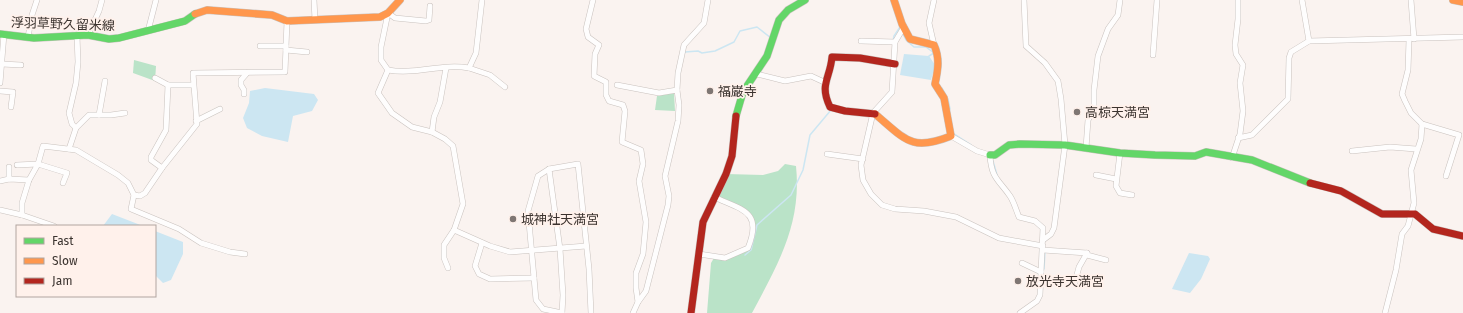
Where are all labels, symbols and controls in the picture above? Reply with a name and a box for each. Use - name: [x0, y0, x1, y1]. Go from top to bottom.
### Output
- street label: 浮羽草野久留米線: [11, 15, 115, 33]
- place label: 福巌寺: [718, 84, 757, 99]
- marker: 福巌寺: [705, 86, 715, 96]
- place label: 高椋天満宮: [1085, 105, 1150, 120]
- marker: 高椋天満宮: [1072, 107, 1082, 117]
- place label: 城神社天満宮: [521, 212, 599, 227]
- marker: 城神社天満宮: [508, 214, 518, 224]
- legend: [16, 225, 156, 297]
- text: Fast: [52, 234, 74, 248]
- text: Slow: [52, 254, 78, 268]
- text: Jam: [52, 274, 72, 288]
- place label: 放光寺天満宮: [1026, 274, 1104, 289]
- marker: 放光寺天満宮: [1013, 276, 1023, 286]

